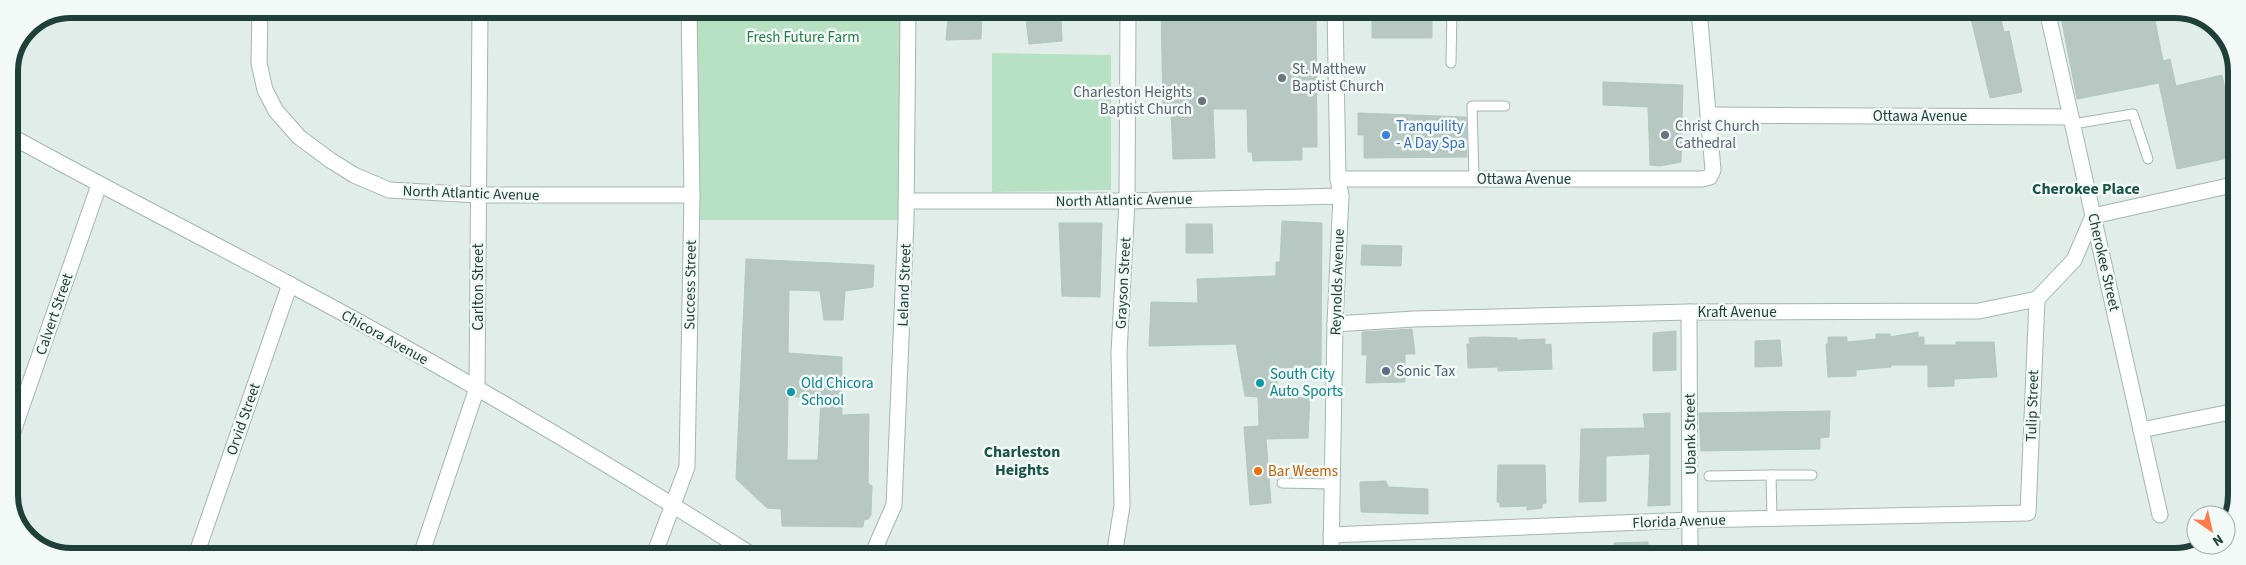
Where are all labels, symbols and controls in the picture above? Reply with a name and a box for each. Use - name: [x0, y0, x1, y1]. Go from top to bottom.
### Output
- park label: Fresh Future Farm: [746, 27, 860, 48]
- place label: St. Matthew Baptist Church: [1292, 59, 1384, 97]
- marker: St. Matthew Baptist Church: [1276, 72, 1288, 84]
- place label: Charleston Heights Baptist Church: [1073, 82, 1192, 120]
- marker: Charleston Heights Baptist Church: [1196, 95, 1208, 107]
- street label: Ottawa Avenue: [1873, 106, 1967, 127]
- place label: Tranquility - A Day Spa: [1396, 116, 1465, 154]
- place label: Christ Church Cathedral: [1675, 116, 1760, 154]
- marker: Tranquility - A Day Spa: [1380, 129, 1392, 141]
- marker: Christ Church Cathedral: [1659, 129, 1671, 141]
- street label: Ottawa Avenue: [1477, 169, 1571, 190]
- district label: Cherokee Place: [2032, 178, 2140, 200]
- street label: North Atlantic Avenue: [402, 181, 540, 206]
- street label: North Atlantic Avenue: [1055, 189, 1193, 212]
- street label: Cherokee Street: [2082, 211, 2125, 313]
- street label: Reynolds Avenue: [1325, 228, 1350, 336]
- street label: Grayson Street: [1111, 237, 1136, 329]
- street label: Success Street: [679, 240, 702, 330]
- street label: Leland Street: [893, 243, 916, 327]
- street label: Carlton Street: [468, 244, 489, 330]
- street label: Calvert Street: [31, 270, 78, 358]
- street label: Kraft Avenue: [1697, 302, 1777, 323]
- street label: Chicora Avenue: [337, 305, 432, 370]
- place label: Sonic Tax: [1396, 361, 1455, 382]
- place label: South City Auto Sports: [1270, 364, 1343, 402]
- marker: Sonic Tax: [1380, 365, 1392, 377]
- street label: Tulip Street: [2021, 370, 2044, 442]
- place label: Old Chicora School: [801, 373, 874, 411]
- marker: South City Auto Sports: [1254, 377, 1266, 389]
- street label: Orvid Street: [221, 380, 266, 458]
- marker: Old Chicora School: [785, 386, 797, 398]
- street label: Ubank Street: [1679, 393, 1702, 475]
- district label: Charleston Heights: [984, 441, 1060, 481]
- place label: Bar Weems: [1268, 461, 1338, 482]
- marker: Bar Weems: [1252, 465, 1264, 477]
- north arrow: [2186, 505, 2236, 555]
- street label: Florida Avenue: [1632, 509, 1726, 534]
- text: N: [2208, 529, 2227, 551]

